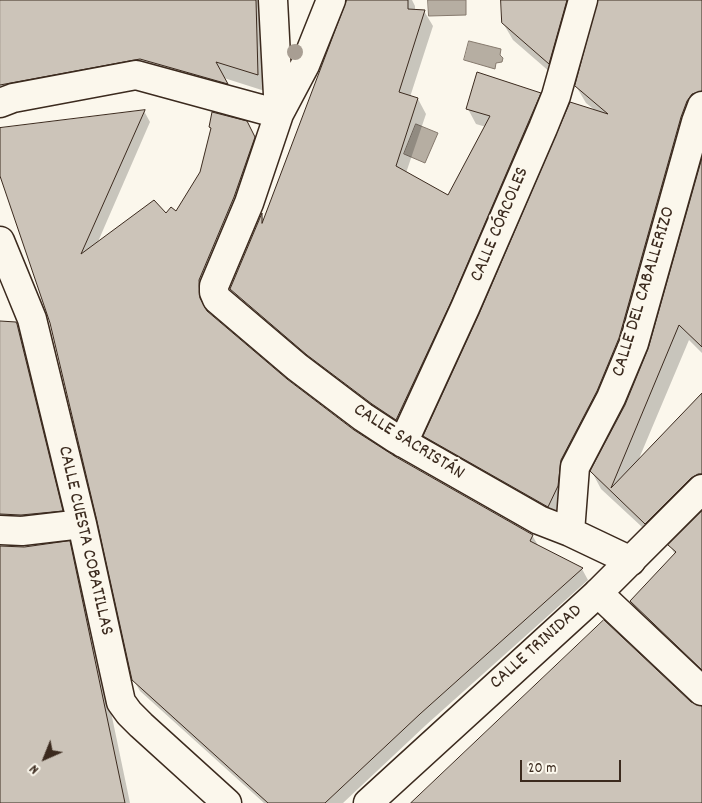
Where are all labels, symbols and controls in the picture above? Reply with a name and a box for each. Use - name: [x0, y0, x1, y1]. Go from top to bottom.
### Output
- street label: CALLE CÓRCOLES: [467, 164, 535, 286]
- street label: CALLE DEL CABALLERIZO: [608, 204, 682, 380]
- street label: CALLE SACRISTÁN: [348, 400, 468, 486]
- street label: CALLE CUESTA COBATILLAS: [51, 444, 117, 638]
- street label: CALLE TRINIDAD: [486, 601, 588, 695]
- north arrow: [20, 733, 70, 783]
- scale bar: [522, 750, 623, 782]
- text: 20 m: [528, 758, 556, 780]
- text: N: [25, 759, 44, 778]

